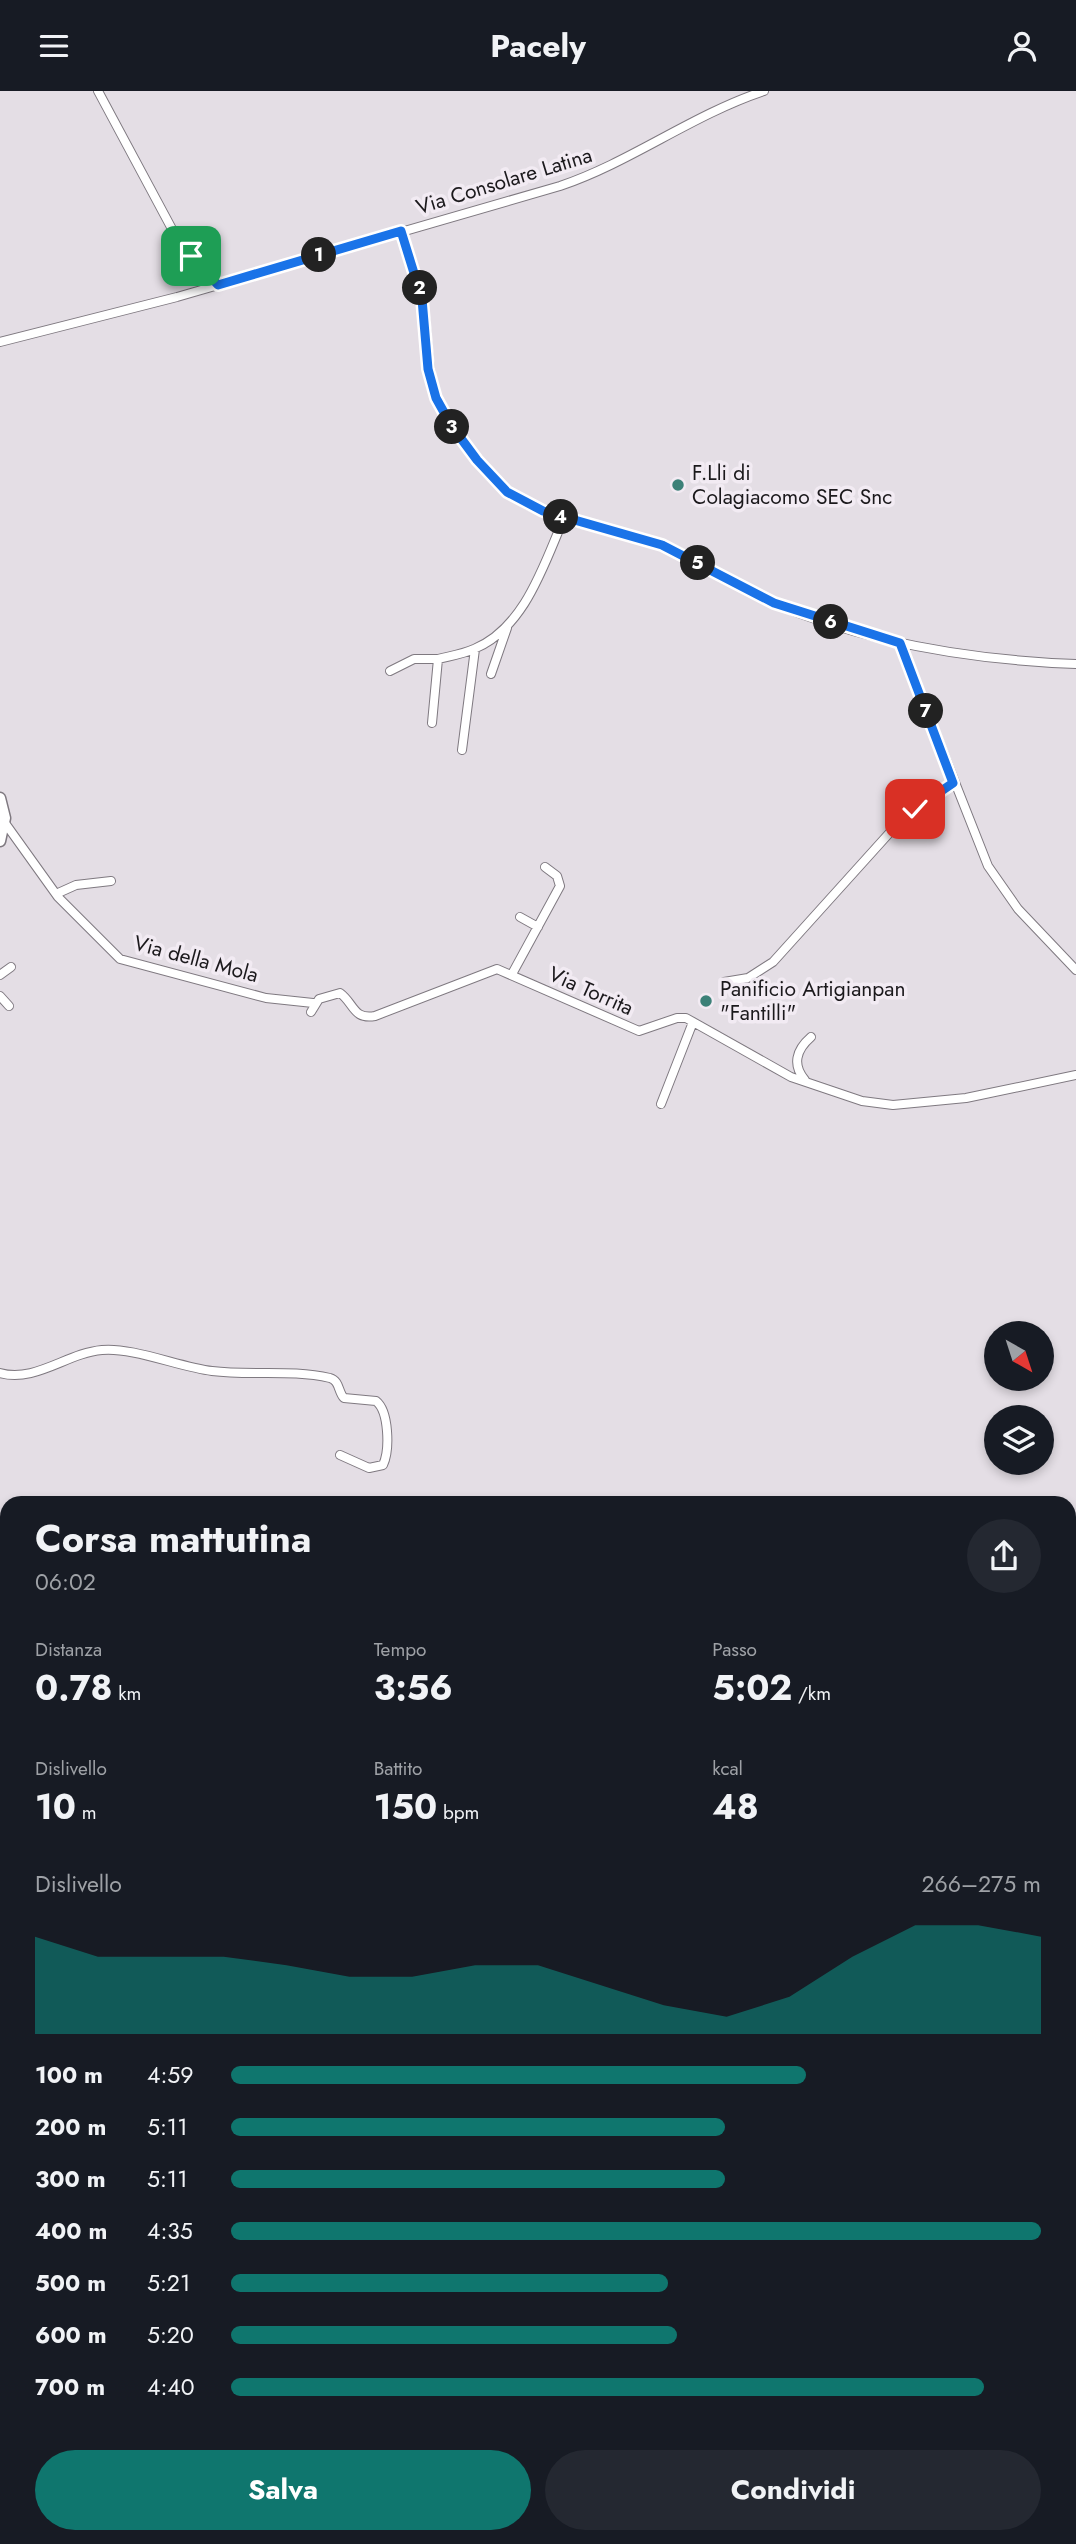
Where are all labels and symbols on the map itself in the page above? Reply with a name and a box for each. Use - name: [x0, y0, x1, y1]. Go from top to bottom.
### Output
- street label: Via Consolare Latina: [412, 140, 596, 222]
- pin: [161, 226, 221, 286]
- pin: 1: [302, 237, 336, 273]
- pin: 2: [402, 271, 438, 305]
- pin: 3: [434, 409, 470, 445]
- place label: F.Lli di Colagiacomo SEC Snc: [692, 458, 892, 512]
- marker: F.Lli di Colagiacomo SEC Snc: [670, 477, 686, 493]
- pin: 4: [544, 499, 578, 535]
- pin: 5: [680, 545, 716, 581]
- pin: 6: [814, 605, 848, 639]
- pin: 7: [908, 693, 944, 729]
- pin: [885, 779, 945, 839]
- street label: Via della Mola: [130, 928, 262, 990]
- street label: Via Torrita: [544, 959, 638, 1023]
- place label: Panificio Artigianpan "Fantilli": [720, 974, 905, 1028]
- marker: Panificio Artigianpan "Fantilli": [698, 993, 714, 1009]
- north arrow: [984, 1321, 1054, 1391]

